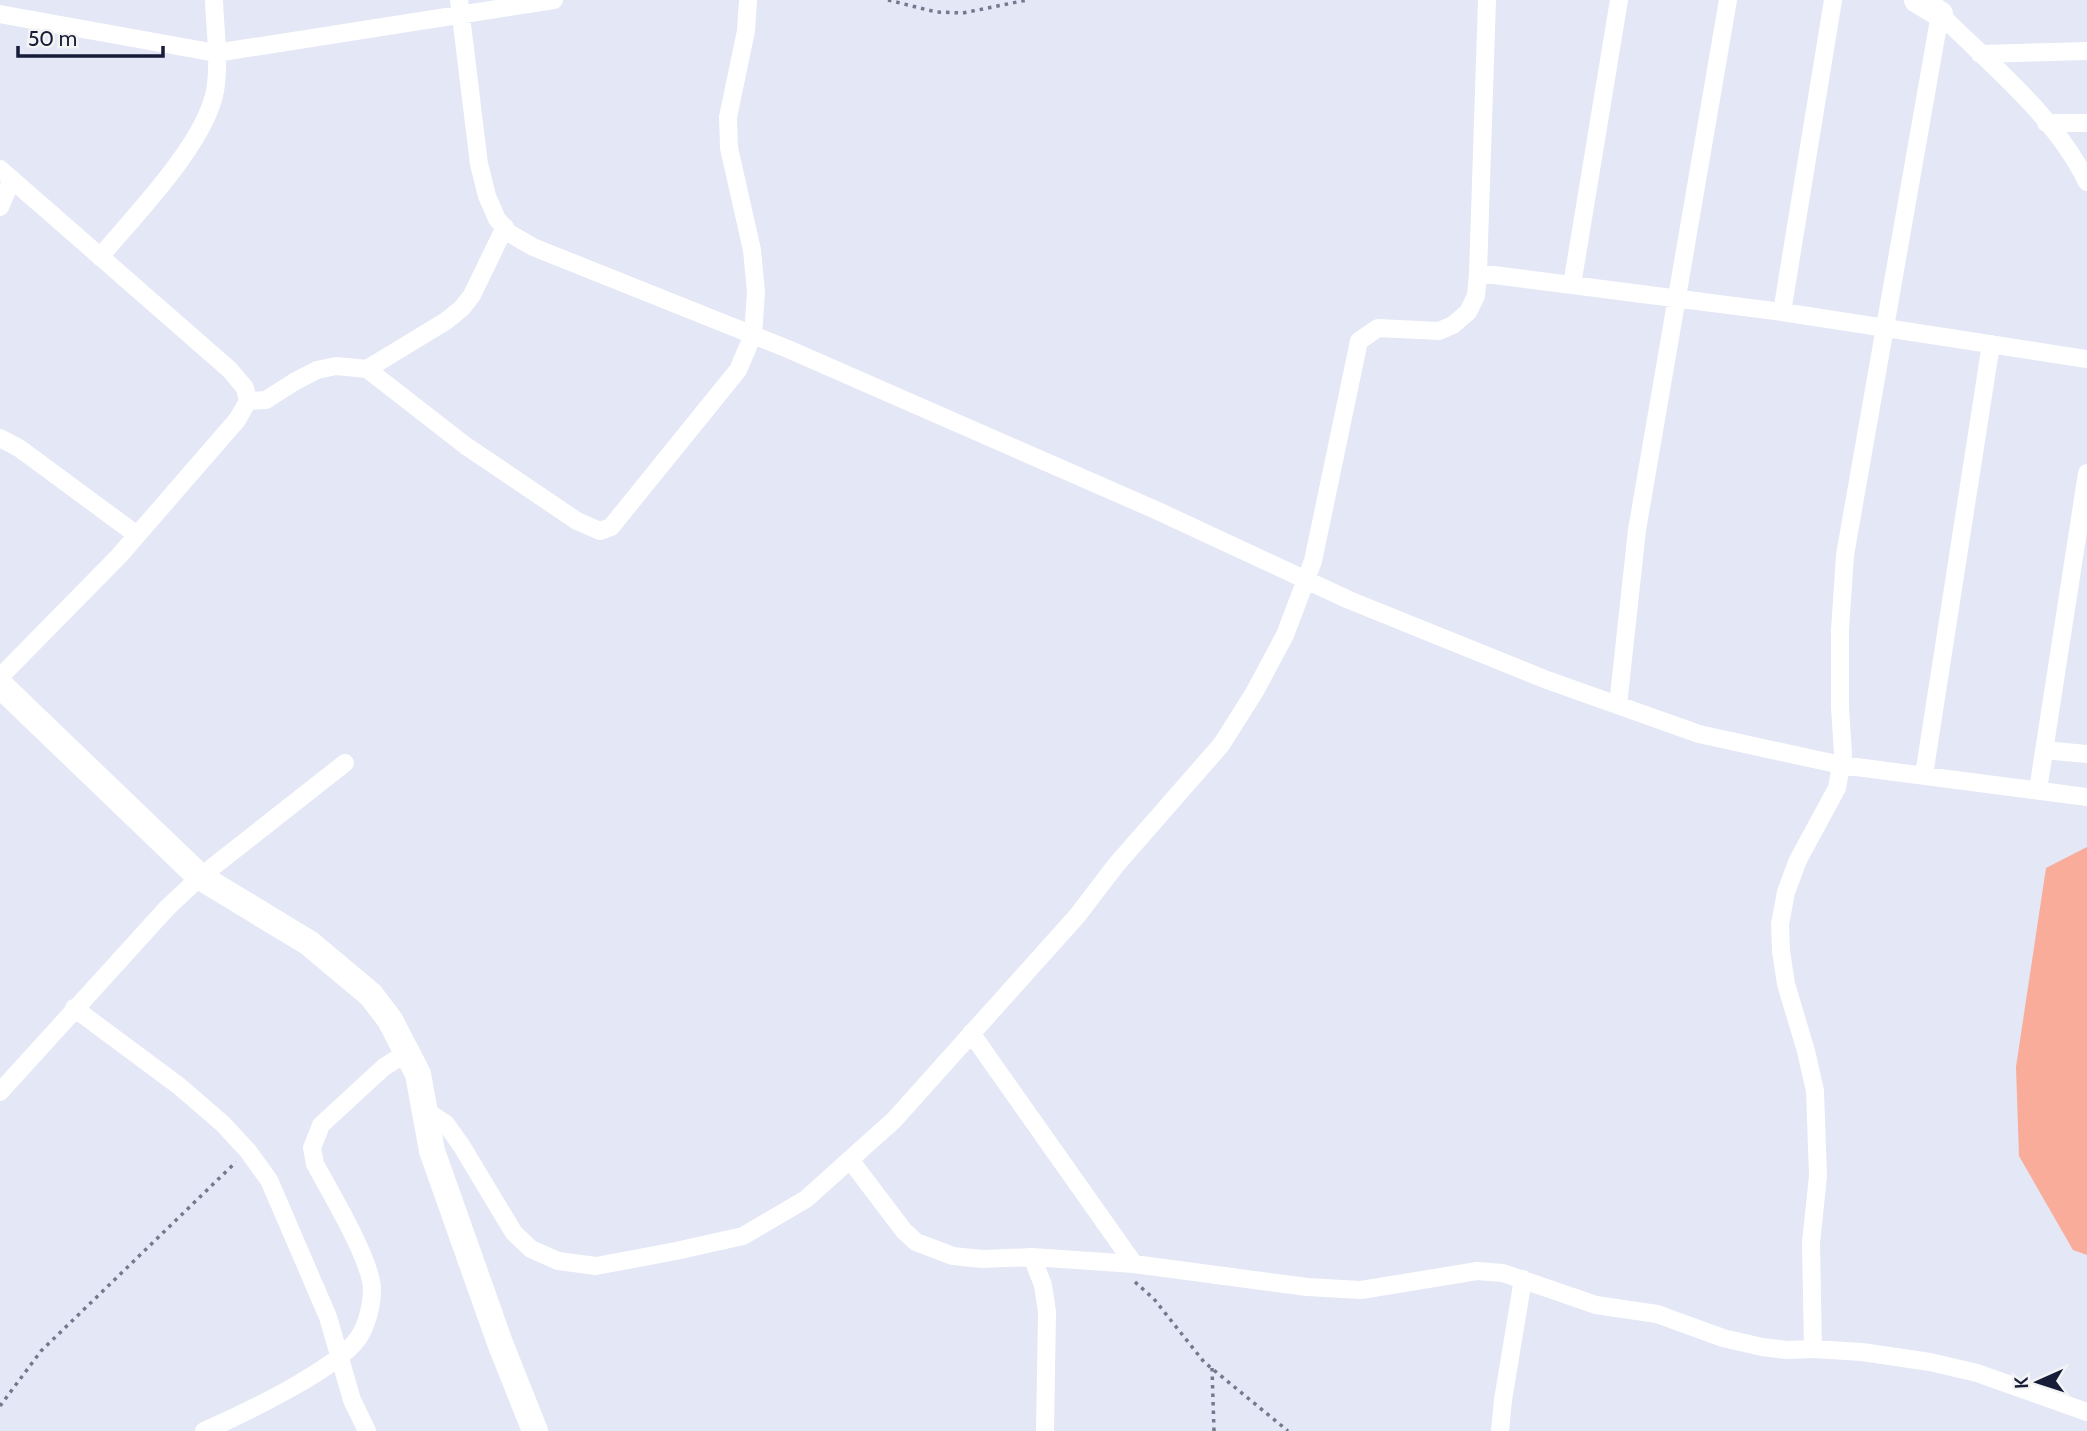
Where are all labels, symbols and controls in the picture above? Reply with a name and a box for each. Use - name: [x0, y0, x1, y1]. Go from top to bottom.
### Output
- scale bar: [18, 14, 163, 58]
- text: 50 m: [28, 26, 77, 51]
- north arrow: [2003, 1347, 2073, 1417]
- text: K: [2010, 1376, 2033, 1389]

